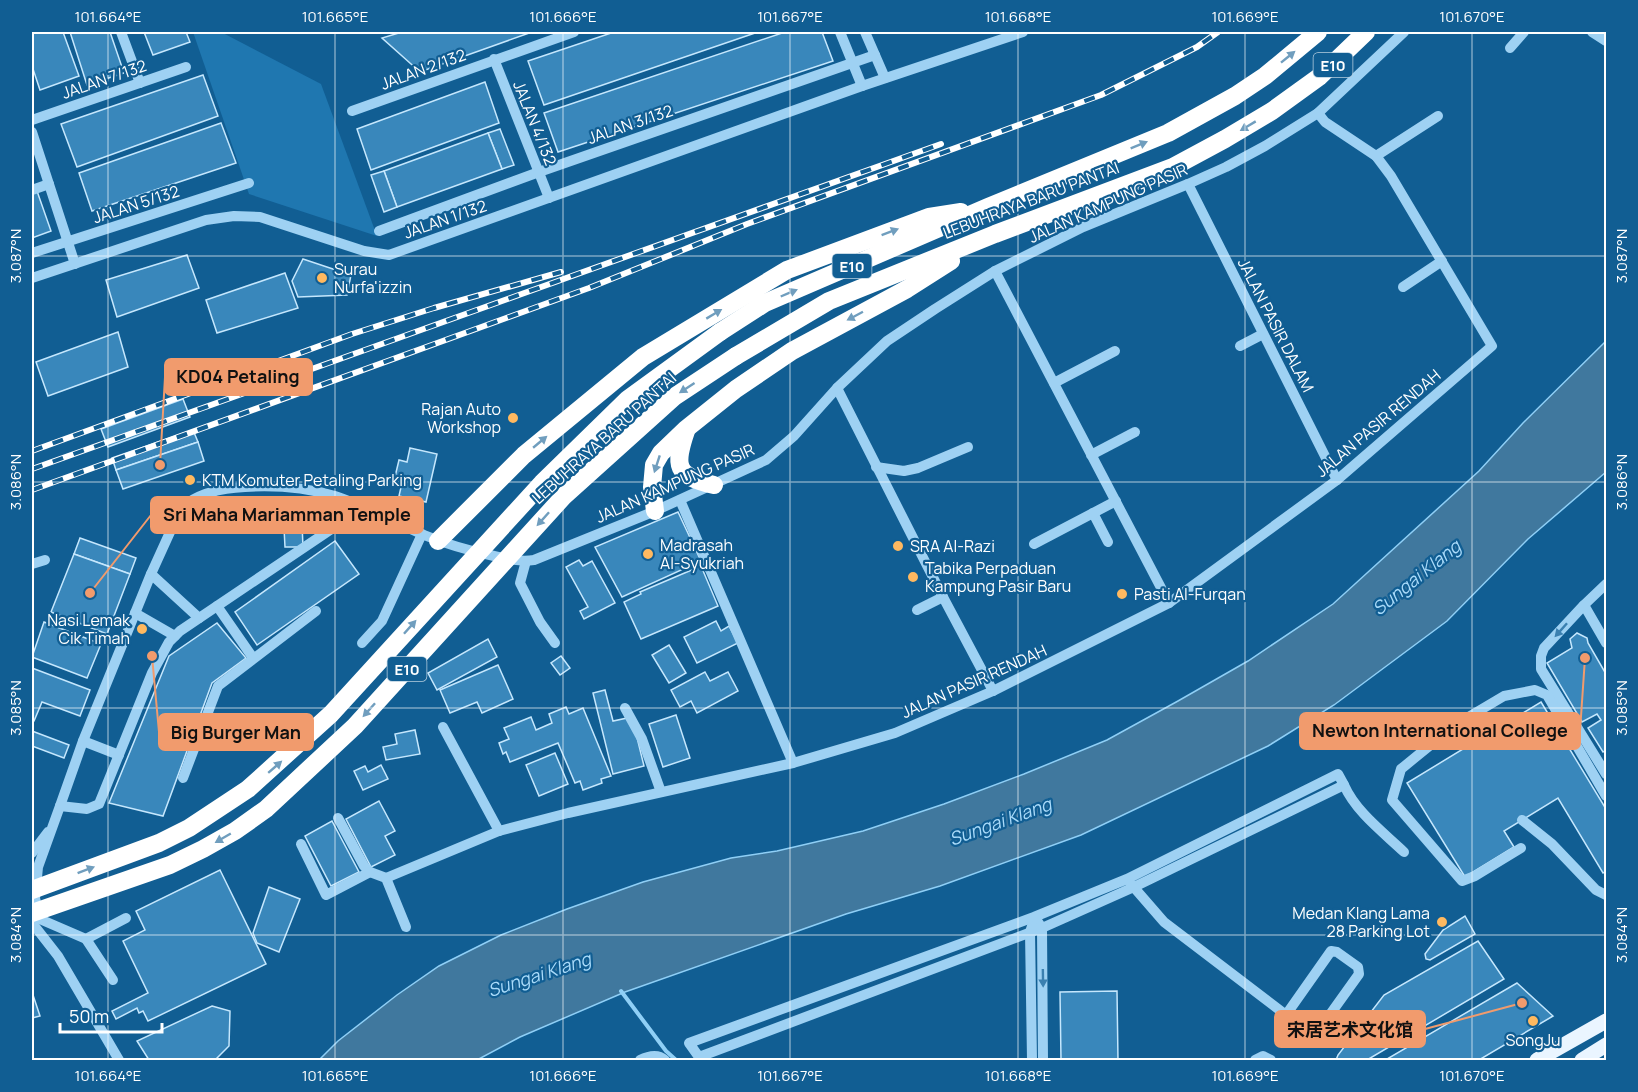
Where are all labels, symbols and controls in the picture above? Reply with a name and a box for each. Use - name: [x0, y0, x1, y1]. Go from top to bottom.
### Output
- text: 101.664°E: [75, 6, 141, 27]
- text: 101.665°E: [302, 6, 368, 27]
- text: 101.666°E: [529, 6, 597, 27]
- text: 101.667°E: [757, 6, 823, 27]
- text: 101.668°E: [985, 6, 1051, 27]
- text: 101.669°E: [1211, 6, 1279, 27]
- text: 101.670°E: [1439, 6, 1505, 27]
- street label: JALAN 2/132: [377, 43, 469, 95]
- one-way arrow: [1281, 52, 1296, 64]
- road number: E10: [1314, 53, 1352, 77]
- street label: JALAN 7/132: [59, 54, 149, 104]
- street label: JALAN 4/132: [508, 77, 562, 169]
- street label: JALAN 3/132: [584, 99, 676, 149]
- one-way arrow: [1240, 120, 1256, 131]
- one-way arrow: [1130, 140, 1148, 150]
- street label: LEBUHRAYA BARU PANTAI: [940, 156, 1122, 244]
- street label: JALAN KAMPUNG PASIR: [1025, 158, 1191, 248]
- street label: JALAN 5/132: [90, 180, 182, 228]
- street label: JALAN 1/132: [401, 195, 489, 243]
- one-way arrow: [881, 226, 899, 236]
- text: 3.087°N: [5, 229, 26, 283]
- text: 3.087°N: [1611, 229, 1632, 283]
- road number: E10: [832, 254, 872, 278]
- street label: JALAN PASIR DALAM: [1233, 254, 1319, 396]
- place label: Surau Nurfa'izzin: [334, 258, 412, 298]
- marker: Surau Nurfa'izzin: [315, 271, 329, 285]
- one-way arrow: [780, 288, 798, 297]
- one-way arrow: [706, 309, 723, 319]
- one-way arrow: [846, 311, 863, 321]
- callout: KD04 Petaling: [165, 359, 312, 395]
- text: KD04 Petaling: [176, 364, 300, 388]
- street label: JALAN PASIR RENDAH: [1311, 364, 1445, 482]
- street label: LEBUHRAYA BARU PANTAI: [527, 367, 681, 509]
- one-way arrow: [679, 382, 695, 393]
- place label: Rajan Auto Workshop: [421, 398, 501, 438]
- marker: Rajan Auto Workshop: [506, 411, 520, 425]
- one-way arrow: [532, 435, 548, 448]
- street label: JALAN KAMPUNG PASIR: [592, 438, 758, 528]
- text: 3.086°N: [5, 454, 26, 510]
- text: 3.086°N: [1611, 454, 1632, 510]
- one-way arrow: [652, 456, 661, 474]
- place label: KTM Komuter Petaling Parking: [202, 469, 422, 491]
- marker: KTM Komuter Petaling Parking: [183, 473, 197, 487]
- callout: Sri Maha Mariamman Temple: [151, 497, 423, 533]
- text: Sri Maha Mariamman Temple: [163, 502, 411, 526]
- one-way arrow: [537, 511, 550, 526]
- water label: Sungai Klang: [1367, 533, 1466, 620]
- place label: Madrasah Al-Syukriah: [660, 534, 744, 574]
- place label: SRA Al-Razi: [910, 535, 995, 557]
- marker: SRA Al-Razi: [891, 539, 905, 553]
- marker: Madrasah Al-Syukriah: [641, 547, 655, 561]
- place label: Tabika Perpaduan Kampung Pasir Baru: [925, 557, 1071, 597]
- marker: Tabika Perpaduan Kampung Pasir Baru: [906, 570, 920, 584]
- place label: Pasti Al-Furqan: [1134, 583, 1246, 605]
- marker: Pasti Al-Furqan: [1115, 587, 1129, 601]
- place label: Nasi Lemak Cik Timah: [47, 609, 131, 649]
- one-way arrow: [403, 620, 417, 635]
- marker: Nasi Lemak Cik Timah: [135, 622, 149, 636]
- one-way arrow: [1554, 623, 1568, 638]
- street label: JALAN PASIR RENDAH: [898, 639, 1050, 723]
- road number: E10: [388, 657, 426, 681]
- text: 3.085°N: [5, 680, 26, 736]
- text: 3.085°N: [1611, 680, 1632, 736]
- one-way arrow: [363, 703, 377, 717]
- callout: Newton International College: [1300, 713, 1580, 749]
- callout: Big Burger Man: [159, 714, 313, 750]
- text: Newton International College: [1312, 718, 1568, 742]
- text: Big Burger Man: [171, 720, 301, 744]
- one-way arrow: [267, 760, 282, 774]
- water label: Sungai Klang: [946, 791, 1056, 851]
- one-way arrow: [214, 833, 231, 843]
- one-way arrow: [78, 864, 96, 874]
- place label: Medan Klang Lama 28 Parking Lot: [1292, 902, 1430, 942]
- text: 3.084°N: [5, 907, 26, 963]
- text: 3.084°N: [1611, 907, 1632, 963]
- marker: Medan Klang Lama 28 Parking Lot: [1435, 915, 1449, 929]
- water label: Sungai Klang: [484, 946, 595, 1002]
- one-way arrow: [1038, 969, 1048, 988]
- scale bar: [60, 996, 162, 1034]
- text: 50 m: [69, 1004, 109, 1028]
- callout: 宋居艺术文化馆: [1275, 1011, 1425, 1047]
- marker: SongJu: [1526, 1014, 1540, 1028]
- text: 宋居艺术文化馆: [1287, 1017, 1413, 1041]
- place label: SongJu: [1505, 1029, 1561, 1051]
- text: 101.664°E: [75, 1065, 141, 1086]
- text: 101.665°E: [302, 1065, 368, 1086]
- text: 101.666°E: [529, 1065, 597, 1086]
- text: 101.667°E: [757, 1065, 823, 1086]
- text: 101.668°E: [985, 1065, 1051, 1086]
- text: 101.669°E: [1211, 1065, 1279, 1086]
- text: 101.670°E: [1439, 1065, 1505, 1086]

